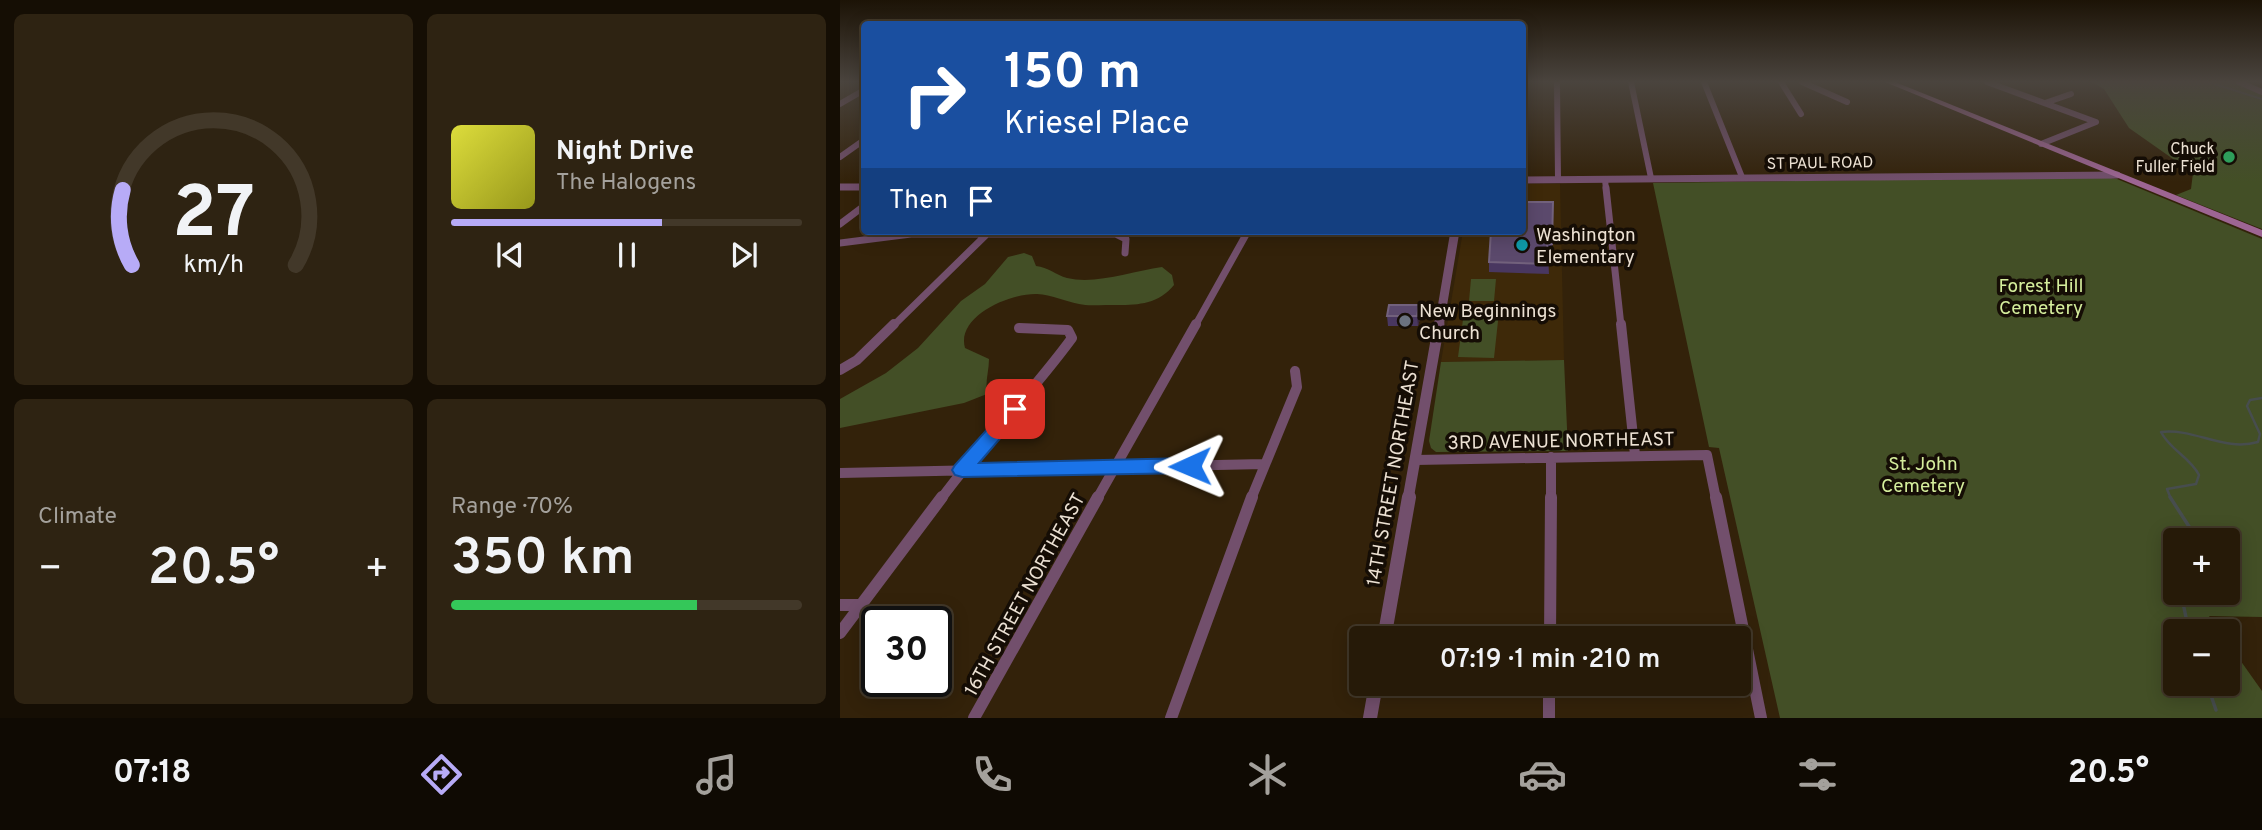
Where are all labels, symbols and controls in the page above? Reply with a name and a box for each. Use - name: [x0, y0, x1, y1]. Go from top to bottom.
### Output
- text: 150 m: [1004, 44, 1141, 106]
- icon: right: [889, 49, 980, 140]
- text: Kriesel Place: [1004, 105, 1190, 145]
- text: Night Drive: [556, 136, 694, 169]
- place label: Chuck Fuller Field: [2136, 140, 2215, 178]
- marker: Chuck Fuller Field: [2221, 149, 2237, 165]
- street label: ST PAUL ROAD: [1766, 153, 1874, 175]
- text: The Halogens: [556, 169, 696, 198]
- text: 27: [172, 172, 255, 264]
- icon: arrive: [962, 182, 1000, 220]
- text: Then: [889, 185, 948, 218]
- place label: Washington Elementary: [1536, 224, 1636, 270]
- icon: previous: [491, 236, 529, 274]
- icon: pause: [608, 236, 646, 274]
- icon: next: [725, 236, 763, 274]
- marker: Washington Elementary: [1514, 237, 1530, 253]
- text: km/h: [183, 250, 244, 282]
- park label: Forest Hill Cemetery: [1998, 275, 2084, 321]
- place label: New Beginnings Church: [1419, 300, 1556, 346]
- marker: New Beginnings Church: [1397, 313, 1413, 329]
- street label: 14TH STREET NORTHEAST: [1362, 359, 1426, 588]
- pin: [985, 379, 1045, 439]
- icon: arrive: [996, 390, 1034, 428]
- street label: 3RD AVENUE NORTHEAST: [1447, 428, 1675, 456]
- position arrow: [1153, 429, 1227, 503]
- park label: St. John Cemetery: [1881, 453, 1965, 499]
- street label: 16TH STREET NORTHEAST: [960, 489, 1092, 701]
- text: Range · 70%: [451, 493, 573, 522]
- text: Climate: [38, 503, 117, 532]
- text: 350 km: [451, 527, 635, 593]
- map controls: [2163, 528, 2240, 696]
- button: +: [2163, 528, 2240, 605]
- text: 20.5°: [148, 537, 279, 603]
- text: −: [38, 546, 63, 595]
- text: +: [364, 546, 389, 595]
- speed limit sign: 30: [861, 606, 952, 697]
- button: −: [2163, 619, 2240, 696]
- text: 07:19 · 1 min · 210 m: [1440, 644, 1660, 677]
- icon: directions: [417, 750, 466, 799]
- icon: music: [692, 750, 741, 799]
- icon: phone: [968, 750, 1017, 799]
- icon: climate: [1243, 750, 1292, 799]
- icon: car: [1518, 750, 1567, 799]
- icon: filters: [1793, 750, 1842, 799]
- text: 07:18: [113, 754, 191, 794]
- text: 20.5°: [2068, 754, 2149, 794]

